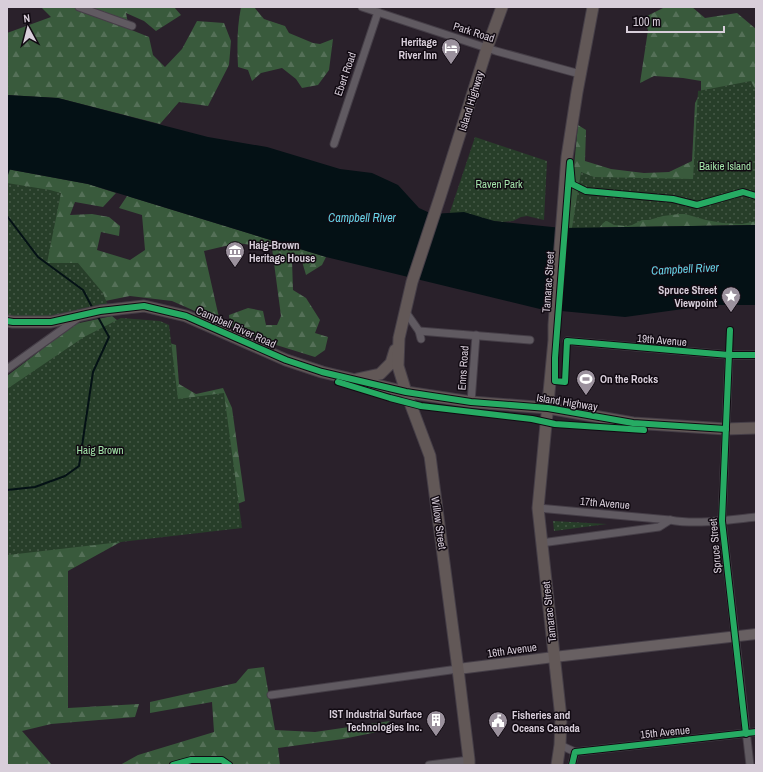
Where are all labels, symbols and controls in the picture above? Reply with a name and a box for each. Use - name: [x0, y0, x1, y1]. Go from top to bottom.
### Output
- north arrow: [8, 8, 48, 48]
- scale bar: [627, 8, 724, 34]
- text: N: [23, 11, 31, 25]
- text: 100 m: [633, 14, 660, 30]
- street label: Park Road: [452, 19, 496, 45]
- place label: Heritage River Inn: [398, 35, 437, 62]
- hotel icon: Heritage River Inn: [440, 37, 462, 65]
- street label: Ebert Road: [331, 50, 359, 98]
- street label: Island Highway: [455, 69, 487, 133]
- park label: Baikie Island: [699, 159, 751, 173]
- park label: Raven Park: [475, 177, 523, 191]
- water label: Campbell River: [328, 210, 397, 226]
- place label: Haig-Brown Heritage House: [249, 238, 315, 265]
- museum icon: Haig-Brown Heritage House: [224, 240, 246, 268]
- street label: Tamarac Street: [539, 250, 557, 313]
- water label: Campbell River: [651, 259, 720, 279]
- place label: Spruce Street Viewpoint: [658, 283, 717, 310]
- place icon: Spruce Street Viewpoint: [720, 285, 742, 313]
- street label: Campbell River Road: [194, 303, 278, 351]
- street label: 19th Avenue: [636, 331, 688, 349]
- street label: Enns Road: [454, 345, 472, 391]
- sports icon: On the Rocks: [575, 368, 597, 396]
- place label: On the Rocks: [600, 372, 658, 386]
- street label: Island Highway: [535, 390, 599, 414]
- park label: Haig Brown: [76, 443, 124, 457]
- street label: 17th Avenue: [579, 494, 631, 512]
- street label: Willow Street: [428, 496, 450, 551]
- street label: Spruce Street: [706, 517, 724, 574]
- street label: Tamarac Street: [539, 580, 559, 643]
- street label: 16th Avenue: [486, 640, 538, 660]
- place label: IST Industrial Surface Technologies Inc.: [329, 707, 422, 734]
- place label: Fisheries and Oceans Canada: [512, 708, 580, 735]
- building icon: IST Industrial Surface Technologies Inc.: [425, 709, 447, 737]
- public building icon: Fisheries and Oceans Canada: [487, 710, 509, 738]
- street label: 15th Avenue: [639, 722, 691, 742]

